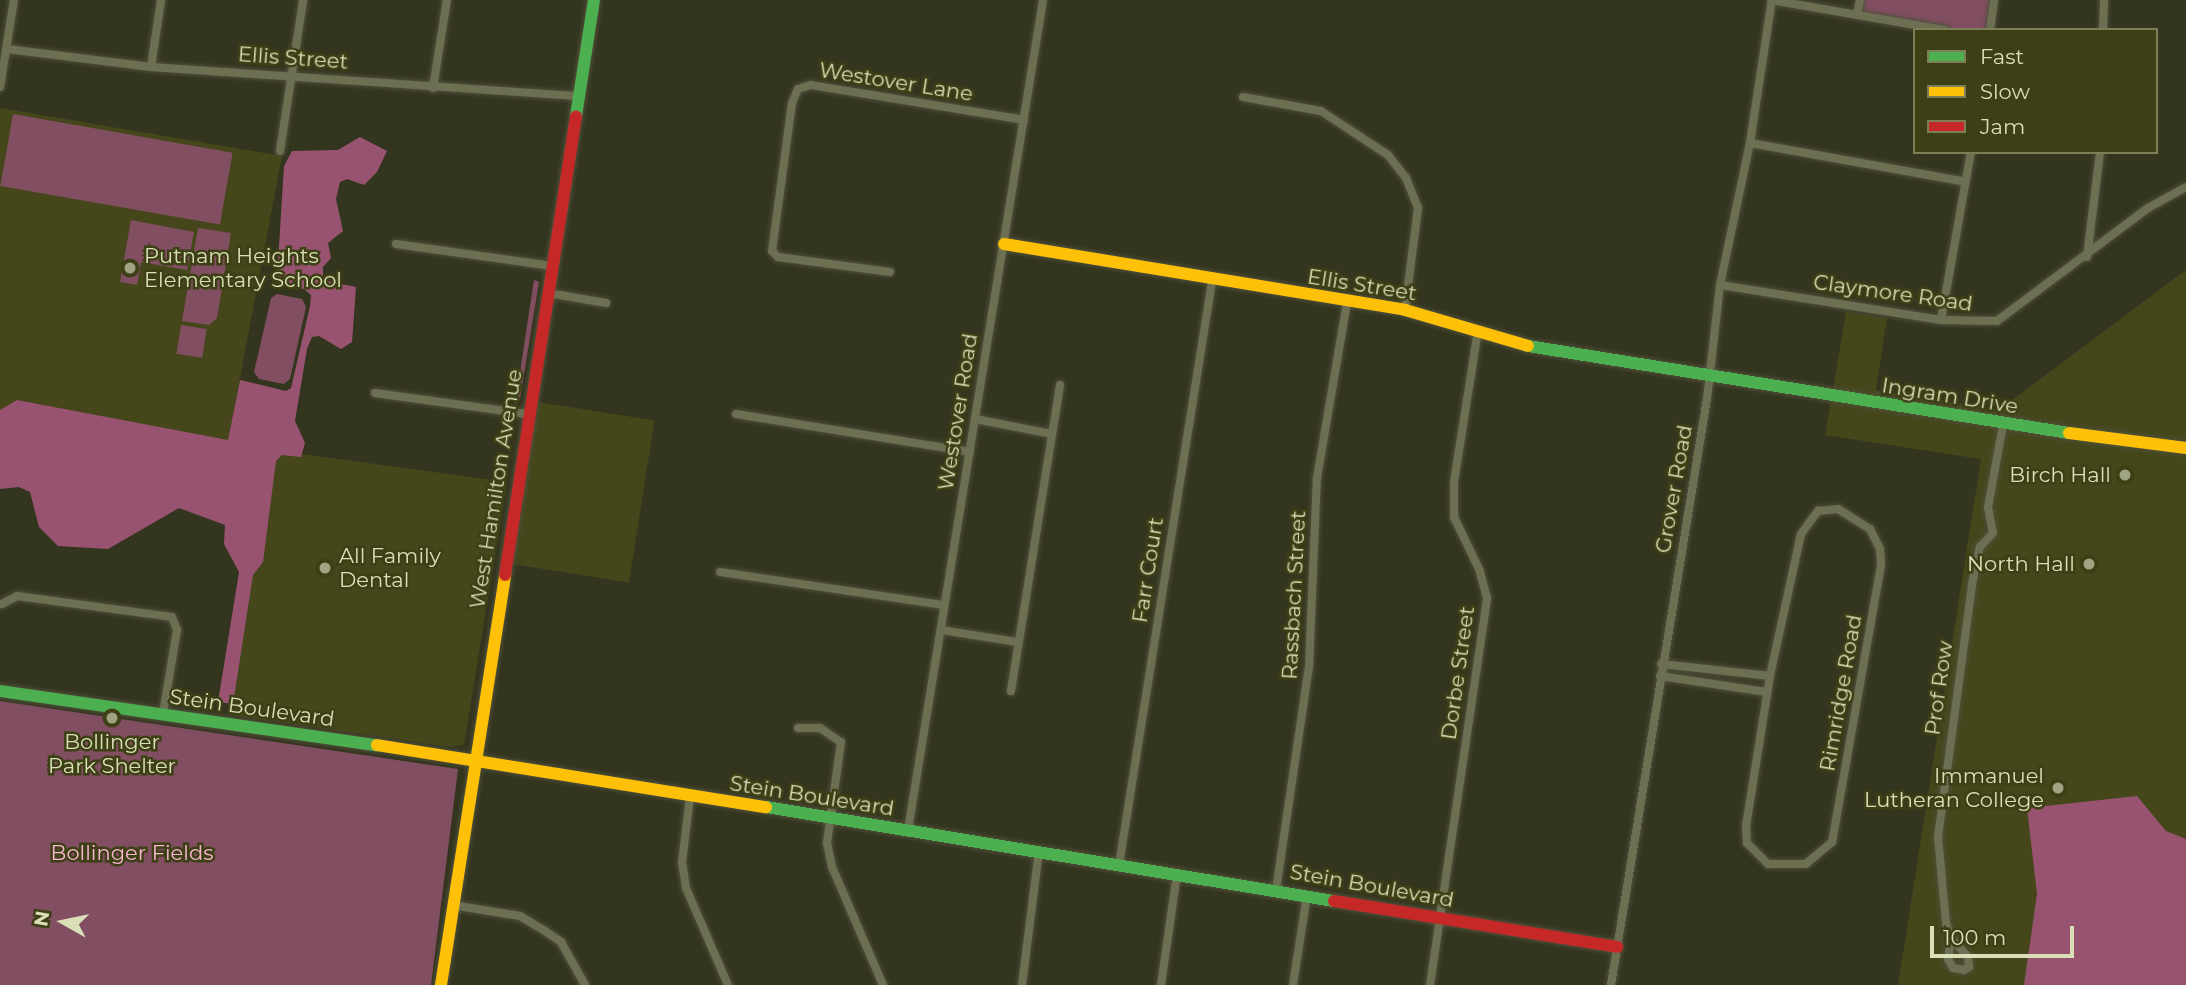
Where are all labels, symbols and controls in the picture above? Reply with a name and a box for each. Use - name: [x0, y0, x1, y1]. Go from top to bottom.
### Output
- legend: [1913, 28, 2158, 154]
- street label: Ellis Street: [237, 42, 349, 74]
- text: Fast: [1980, 44, 2024, 69]
- street label: Westover Lane: [817, 57, 975, 107]
- text: Slow: [1980, 79, 2030, 104]
- text: Jam: [1980, 114, 2025, 139]
- place label: Putnam Heights Elementary School: [144, 243, 342, 293]
- marker: Putnam Heights Elementary School: [122, 260, 138, 276]
- street label: Ellis Street: [1306, 264, 1418, 306]
- street label: Claymore Road: [1812, 269, 1974, 317]
- street label: Westover Road: [933, 332, 983, 492]
- street label: West Hamilton Avenue: [465, 367, 527, 611]
- street label: Ingram Drive: [1880, 373, 2020, 419]
- street label: Grover Road: [1650, 423, 1698, 555]
- place label: Birch Hall: [2009, 462, 2111, 488]
- marker: Birch Hall: [2117, 467, 2133, 483]
- street label: Rassbach Street: [1277, 510, 1311, 680]
- street label: Farr Court: [1127, 515, 1169, 625]
- place label: All Family Dental: [339, 543, 441, 593]
- place label: North Hall: [1967, 551, 2075, 577]
- marker: North Hall: [2081, 556, 2097, 572]
- marker: All Family Dental: [317, 560, 333, 576]
- street label: Dorbe Street: [1436, 605, 1480, 741]
- street label: Rimridge Road: [1815, 613, 1867, 773]
- street label: Prof Row: [1920, 639, 1958, 737]
- street label: Stein Boulevard: [168, 684, 336, 732]
- marker: Bollinger Park Shelter: [104, 710, 120, 726]
- place label: Bollinger Park Shelter: [48, 729, 176, 779]
- place label: Immanuel Lutheran College: [1864, 763, 2044, 813]
- street label: Stein Boulevard: [728, 771, 896, 821]
- marker: Immanuel Lutheran College: [2050, 780, 2066, 796]
- park label: Bollinger Fields: [51, 840, 213, 866]
- street label: Stein Boulevard: [1288, 859, 1456, 913]
- north arrow: [28, 887, 98, 957]
- text: N: [29, 909, 54, 928]
- scale bar: [1934, 912, 2078, 956]
- text: 100 m: [1943, 925, 2006, 950]

